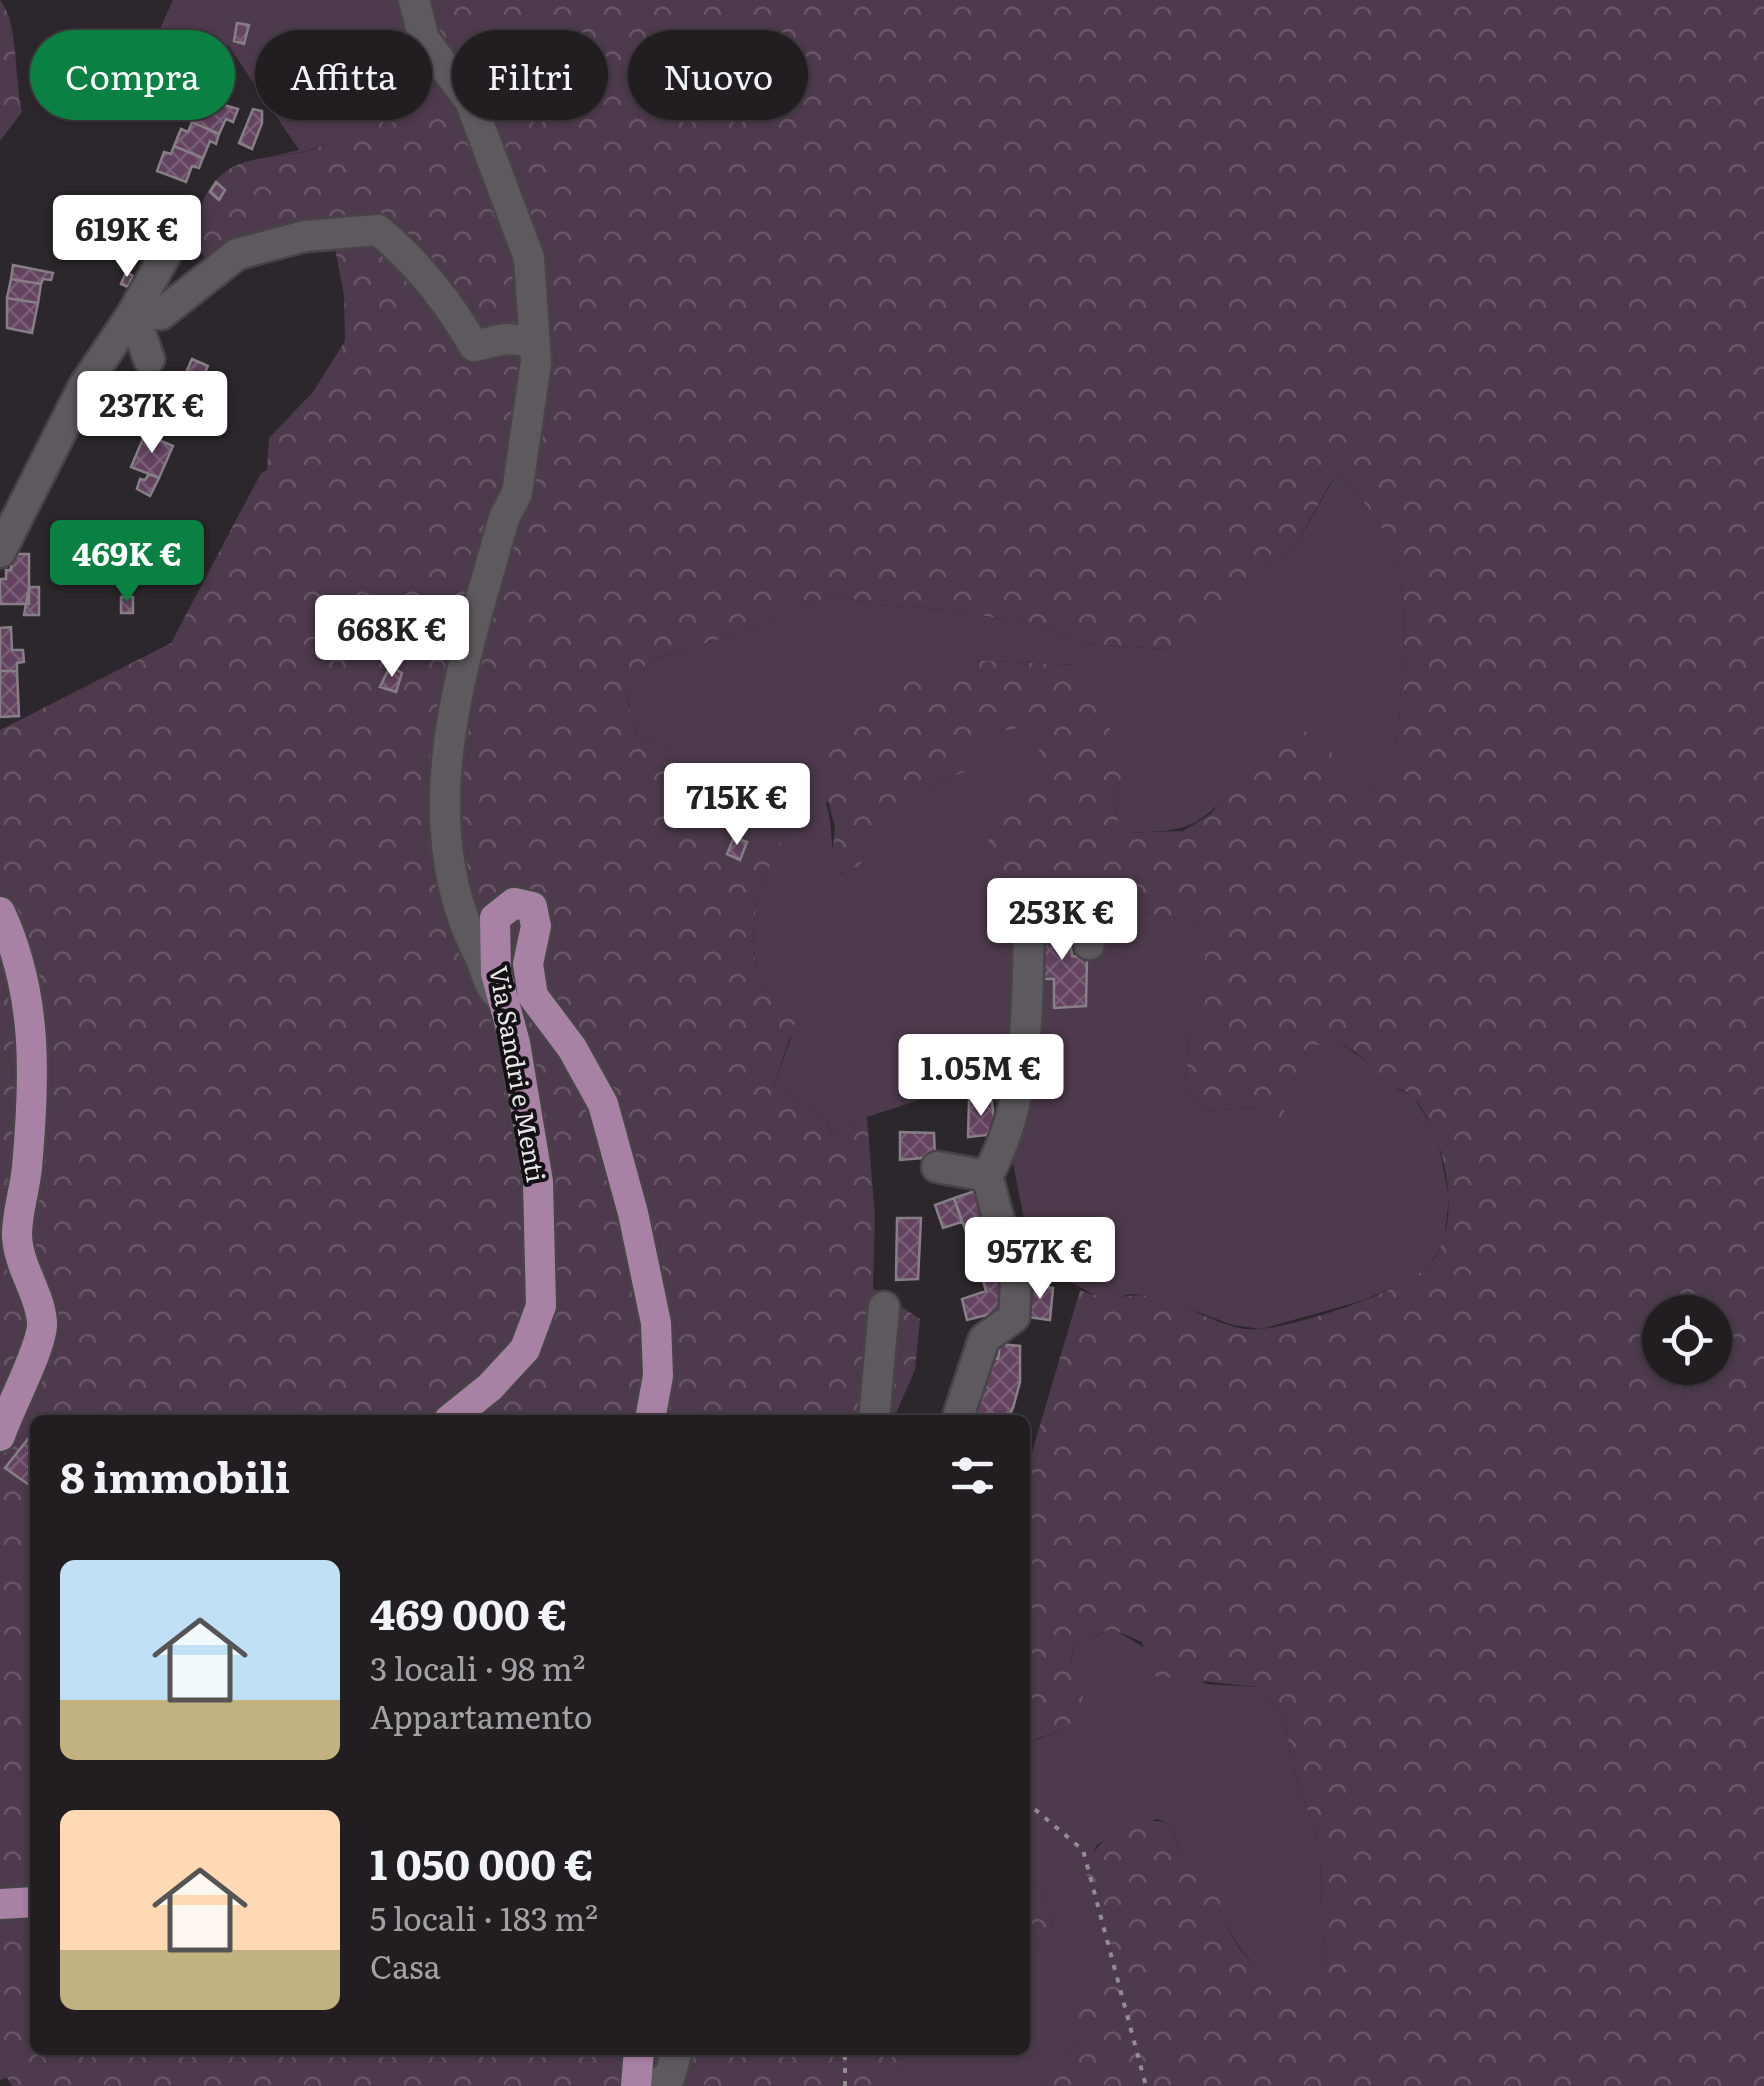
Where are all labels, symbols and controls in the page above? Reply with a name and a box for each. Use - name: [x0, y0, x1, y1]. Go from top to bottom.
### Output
- chip: Compra: [30, 30, 235, 120]
- chip: Affitta: [255, 30, 432, 120]
- chip: Filtri: [452, 30, 608, 120]
- chip: Nuovo: [628, 30, 808, 120]
- pin: 619K €: [46, 195, 208, 280]
- text: 619K €: [75, 203, 179, 251]
- pin: 237K €: [71, 371, 233, 456]
- text: 237K €: [99, 379, 205, 427]
- pin: 469K €: [46, 520, 208, 605]
- text: 469K €: [72, 528, 182, 576]
- pin: 668K €: [311, 595, 473, 680]
- text: 668K €: [337, 603, 447, 651]
- pin: 715K €: [656, 763, 818, 848]
- text: 715K €: [686, 771, 788, 819]
- pin: 253K €: [981, 878, 1143, 963]
- text: 253K €: [1009, 886, 1115, 934]
- street label: Via Sandri e Menti: [481, 963, 556, 1185]
- pin: 1.05M €: [889, 1034, 1073, 1119]
- text: 1.05M €: [921, 1042, 1042, 1090]
- pin: 957K €: [959, 1217, 1121, 1302]
- text: 957K €: [987, 1225, 1093, 1273]
- map controls: [1642, 1295, 1732, 1385]
- button: locate: [1642, 1295, 1732, 1385]
- text: 8 immobili: [60, 1444, 290, 1506]
- icon: filters: [945, 1448, 1000, 1503]
- text: 469 000 €: [370, 1581, 568, 1643]
- icon: home: [140, 1600, 260, 1720]
- text: 3 locali · 98 m²: [370, 1643, 585, 1691]
- text: Appartamento: [370, 1691, 593, 1739]
- text: 1 050 000 €: [370, 1831, 594, 1893]
- icon: home: [140, 1850, 260, 1970]
- text: 5 locali · 183 m²: [370, 1893, 598, 1941]
- text: Casa: [370, 1941, 441, 1989]

